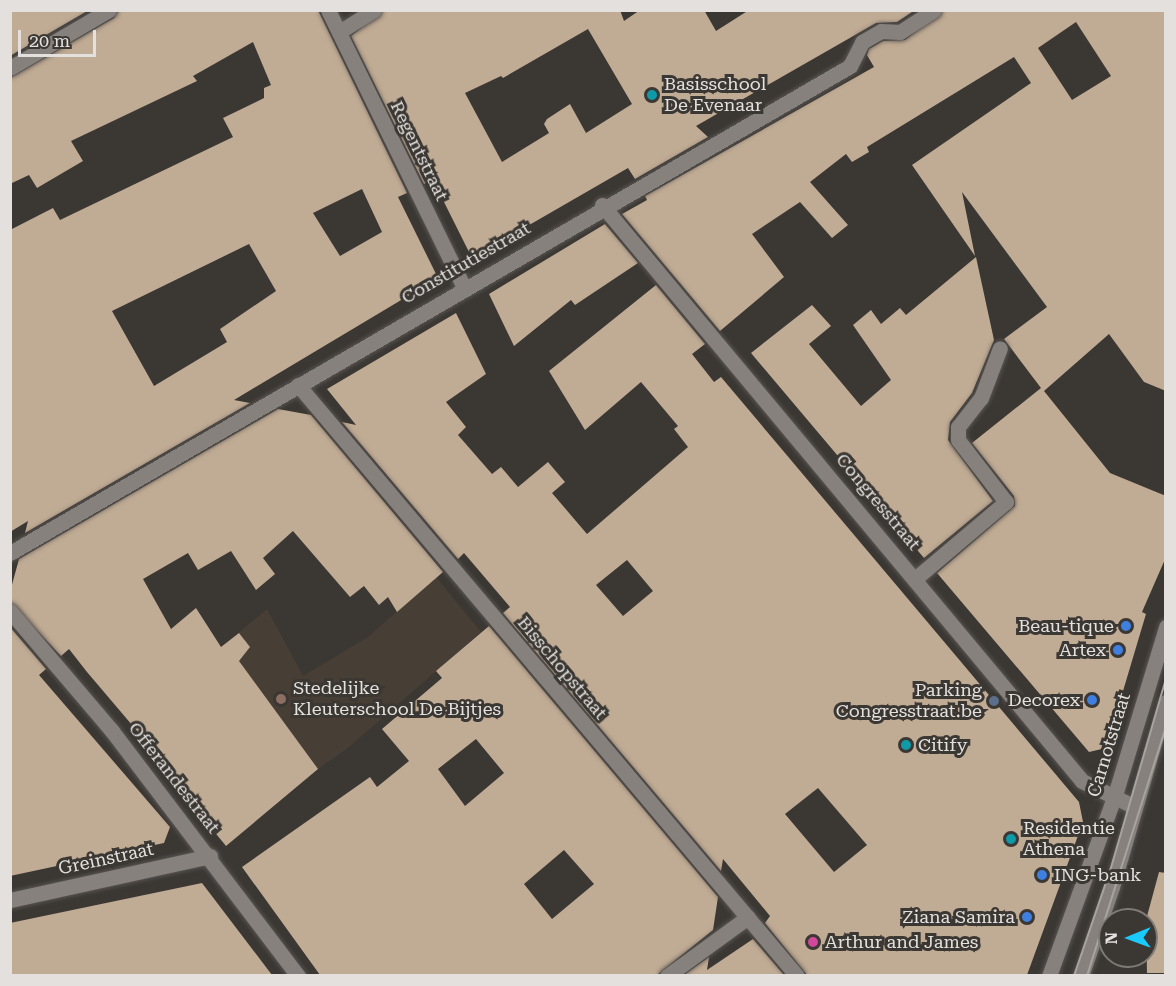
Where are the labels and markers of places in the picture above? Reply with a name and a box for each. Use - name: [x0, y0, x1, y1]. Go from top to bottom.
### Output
- place label: Basisschool De Evenaar: [664, 74, 766, 116]
- marker: Basisschool De Evenaar: [645, 88, 659, 102]
- place label: Beau-tique: [1018, 615, 1114, 637]
- marker: Beau-tique: [1119, 619, 1133, 633]
- place label: Artex: [1059, 639, 1106, 661]
- marker: Artex: [1111, 643, 1125, 657]
- place label: Stedelijke Kleuterschool De Bijtjes: [293, 678, 501, 720]
- place label: Parking Congresstraat.be: [836, 680, 982, 722]
- place label: Decorex: [1008, 689, 1080, 711]
- marker: Stedelijke Kleuterschool De Bijtjes: [274, 692, 288, 706]
- marker: Decorex: [1085, 693, 1099, 707]
- marker: Parking Congresstraat.be: [987, 694, 1001, 708]
- place label: Citify: [918, 734, 967, 756]
- marker: Citify: [899, 738, 913, 752]
- place label: Residentie Athena: [1023, 818, 1115, 860]
- marker: Residentie Athena: [1004, 832, 1018, 846]
- place label: ING-bank: [1054, 864, 1141, 886]
- marker: ING-bank: [1035, 868, 1049, 882]
- place label: Ziana Samira: [902, 906, 1015, 928]
- marker: Ziana Samira: [1020, 910, 1034, 924]
- place label: Arthur and James: [825, 931, 978, 953]
- marker: Arthur and James: [806, 935, 820, 949]

